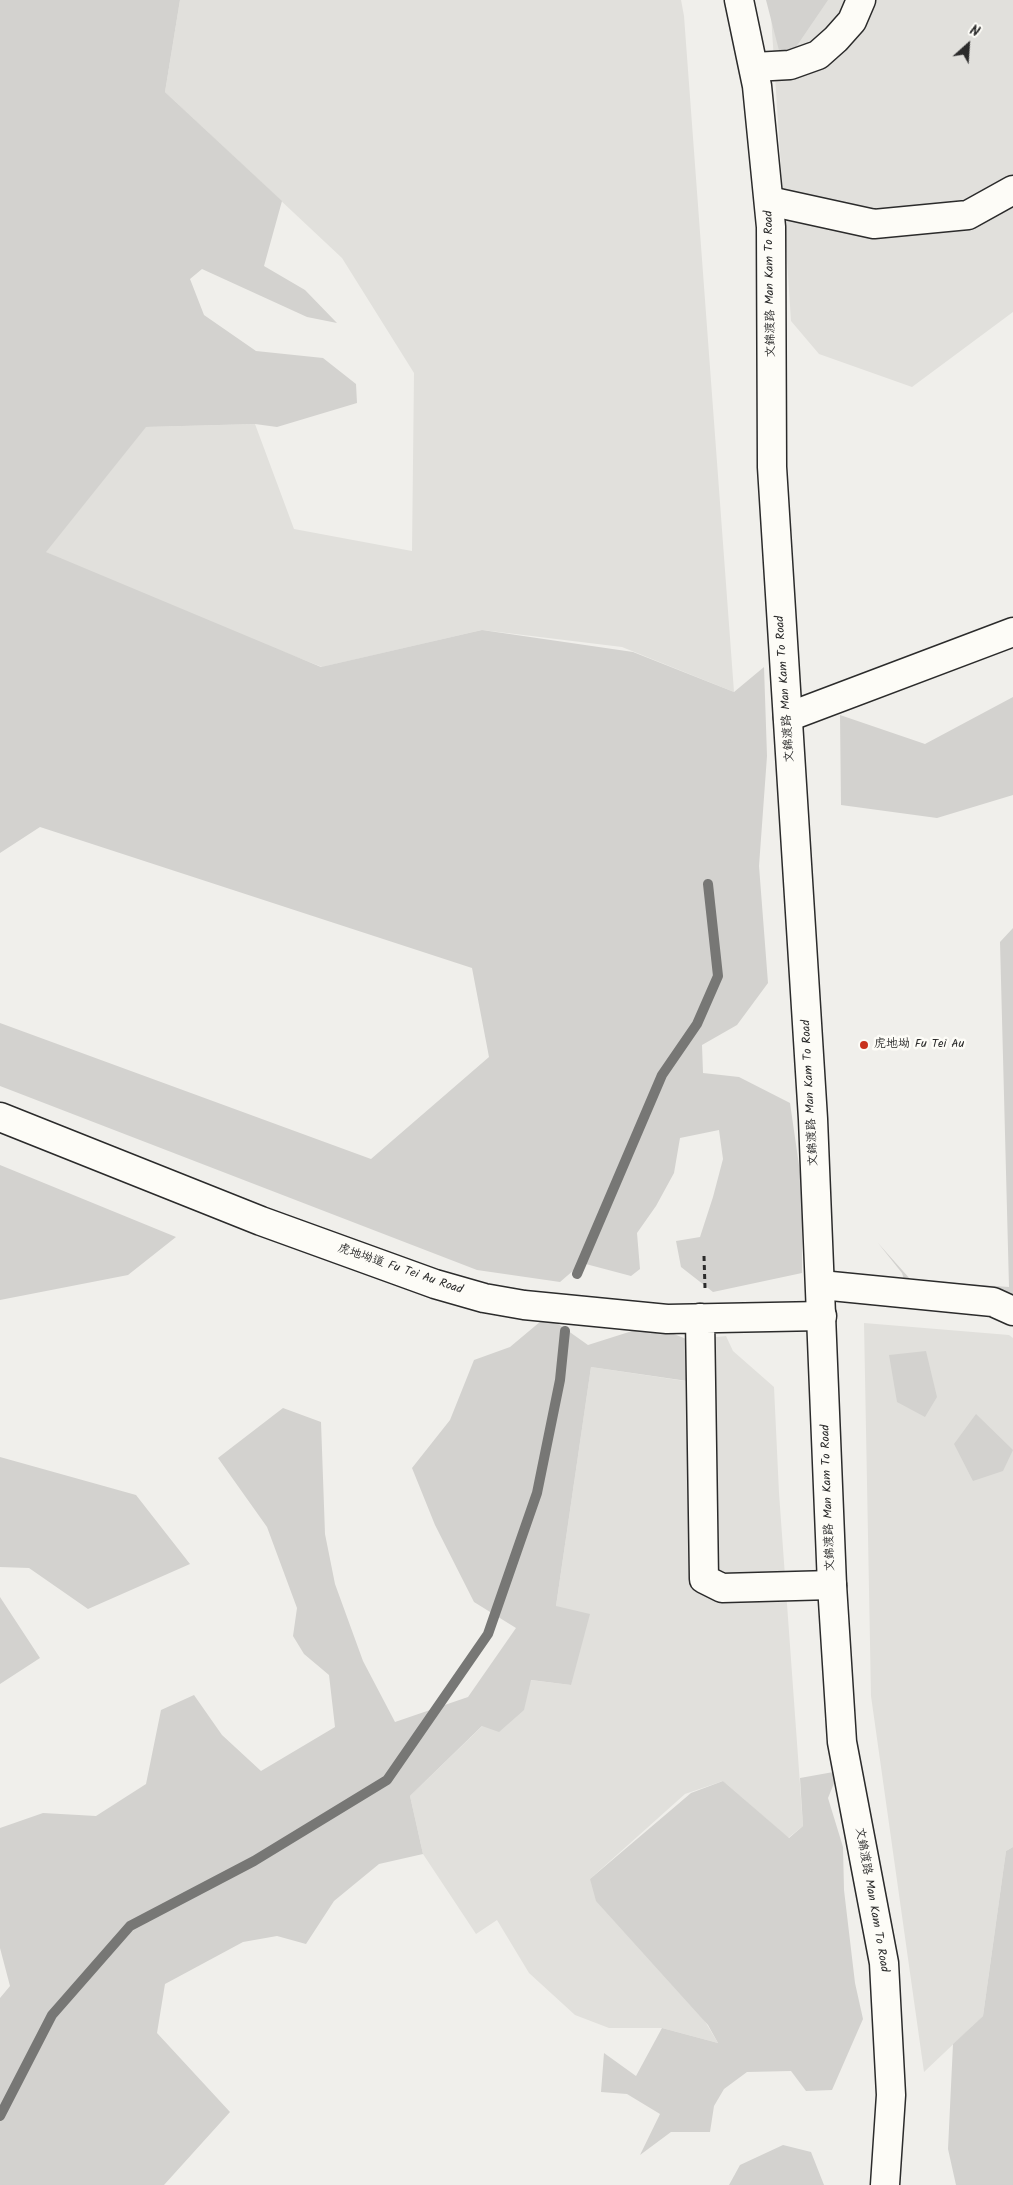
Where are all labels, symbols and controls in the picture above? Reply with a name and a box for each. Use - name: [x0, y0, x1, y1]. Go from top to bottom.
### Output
- north arrow: [943, 20, 993, 70]
- text: N: [966, 20, 983, 43]
- street label: 文錦渡路 Man Kam To Road: [763, 210, 779, 358]
- street label: 文錦渡路 Man Kam To Road: [774, 615, 798, 763]
- street label: 文錦渡路 Man Kam To Road: [800, 1019, 822, 1167]
- place label: 虎地坳 Fu Tei Au: [874, 1038, 964, 1052]
- marker: 虎地坳 Fu Tei Au: [858, 1039, 870, 1051]
- street label: 虎地坳道 Fu Tei Au Road: [336, 1242, 464, 1298]
- street label: 文錦渡路 Man Kam To Road: [819, 1424, 839, 1572]
- street label: 文錦渡路 Man Kam To Road: [851, 1826, 891, 1974]

